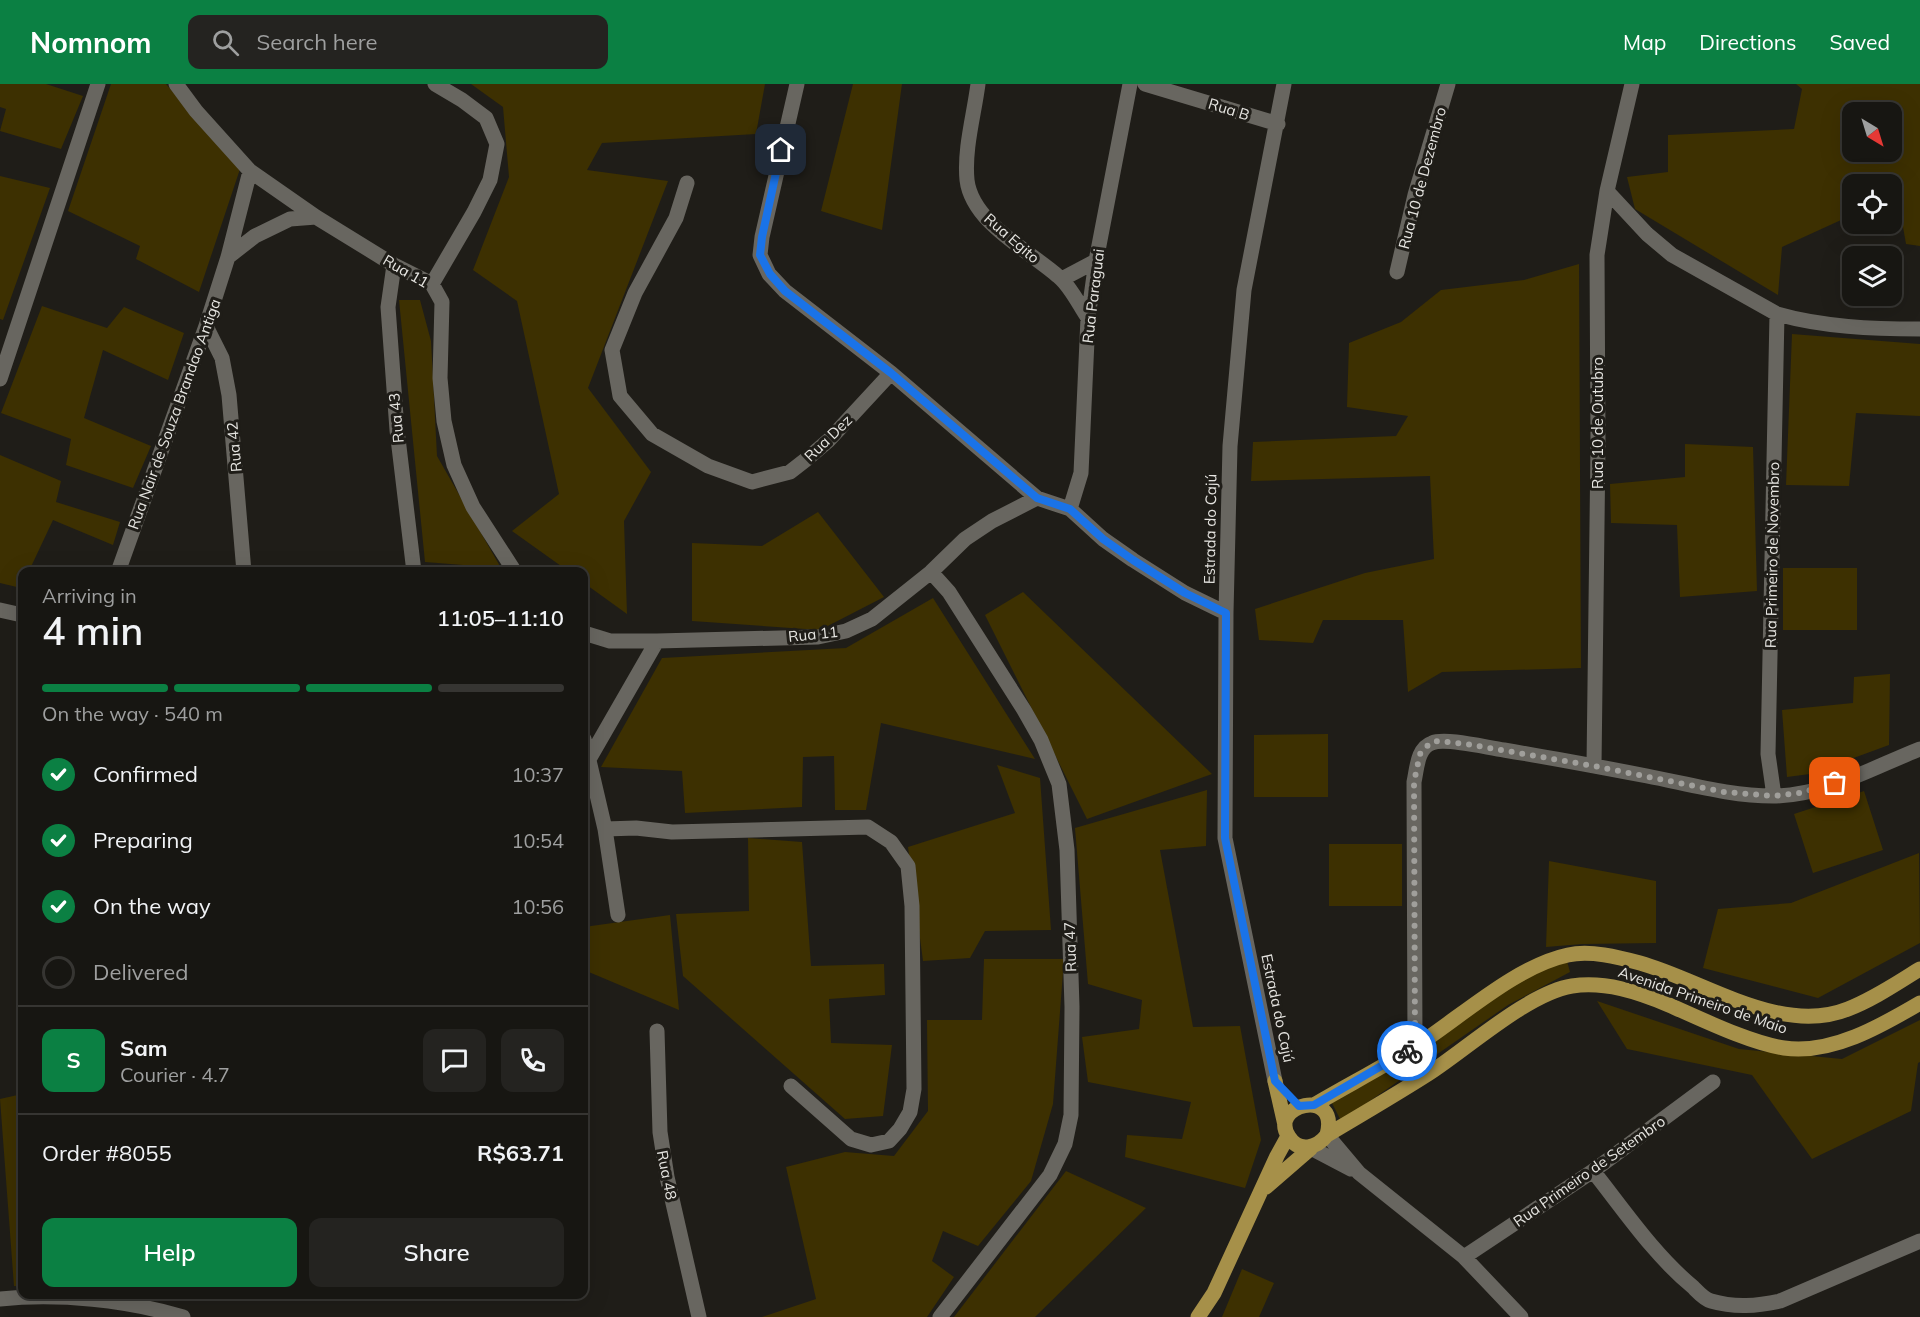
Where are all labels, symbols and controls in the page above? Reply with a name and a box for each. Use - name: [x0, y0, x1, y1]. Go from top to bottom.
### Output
- search box: [188, 15, 608, 69]
- text: Nomnom: [30, 25, 152, 60]
- icon: search: [209, 26, 242, 59]
- text: Search here: [257, 28, 377, 56]
- text: Map: [1623, 29, 1666, 55]
- text: Directions: [1699, 29, 1796, 55]
- text: Saved: [1829, 29, 1890, 55]
- street label: Rua B: [1206, 94, 1252, 124]
- north arrow: [1842, 102, 1902, 162]
- map controls: [1842, 102, 1902, 306]
- street label: Rua 10 de Dezembro: [1394, 105, 1450, 251]
- pin: [755, 124, 806, 175]
- icon: home: [764, 133, 797, 166]
- button: locate: [1842, 174, 1902, 234]
- street label: Rua Egito: [980, 209, 1044, 267]
- button: layers: [1842, 246, 1902, 306]
- street label: Rua Paraguai: [1078, 248, 1108, 344]
- street label: Rua 11: [380, 250, 432, 292]
- street label: Rua Nair de Souza Brandao Antiga: [123, 296, 225, 532]
- street label: Rua 10 de Outubro: [1588, 357, 1607, 489]
- street label: Rua 43: [384, 392, 408, 444]
- street label: Rua Dez: [800, 411, 856, 465]
- street label: Rua 42: [222, 421, 246, 473]
- street label: Rua Primeiro de Novembro: [1761, 462, 1783, 648]
- street label: Estrada do Cajú: [1200, 474, 1220, 584]
- text: Arriving in: [42, 583, 137, 608]
- text: 11:05–11:10: [437, 604, 564, 632]
- text: 4 min: [42, 606, 143, 655]
- street label: Rua 11: [787, 622, 839, 646]
- text: On the way · 540 m: [42, 701, 223, 726]
- pin: [1809, 757, 1860, 808]
- icon: check: [42, 758, 75, 791]
- text: Confirmed: [93, 760, 198, 788]
- text: 10:37: [511, 762, 564, 787]
- icon: bag: [1818, 766, 1851, 799]
- icon: check: [42, 824, 75, 857]
- text: Preparing: [93, 826, 193, 854]
- text: 10:54: [511, 828, 564, 853]
- icon: check: [42, 890, 75, 923]
- text: On the way: [93, 892, 211, 920]
- text: 10:56: [511, 894, 564, 919]
- street label: Rua 47: [1060, 922, 1080, 972]
- street label: Estrada do Cajú: [1257, 952, 1299, 1064]
- text: Delivered: [93, 958, 188, 986]
- street label: Avenida Primeiro de Maio: [1616, 962, 1790, 1038]
- courier: [1377, 1021, 1437, 1081]
- button: chat: [423, 1029, 486, 1092]
- button: phone: [501, 1029, 564, 1092]
- text: Sam: [120, 1034, 168, 1062]
- icon: bike: [1391, 1035, 1424, 1068]
- text: S: [66, 1046, 81, 1074]
- text: Courier · 4.7: [120, 1062, 230, 1087]
- street label: Rua Primeiro de Setembro: [1509, 1111, 1669, 1231]
- text: Order #8055: [42, 1139, 172, 1167]
- text: R$63.71: [477, 1139, 564, 1167]
- street label: Rua 48: [653, 1149, 681, 1201]
- button: Help: [42, 1218, 297, 1287]
- button: Share: [309, 1218, 564, 1287]

